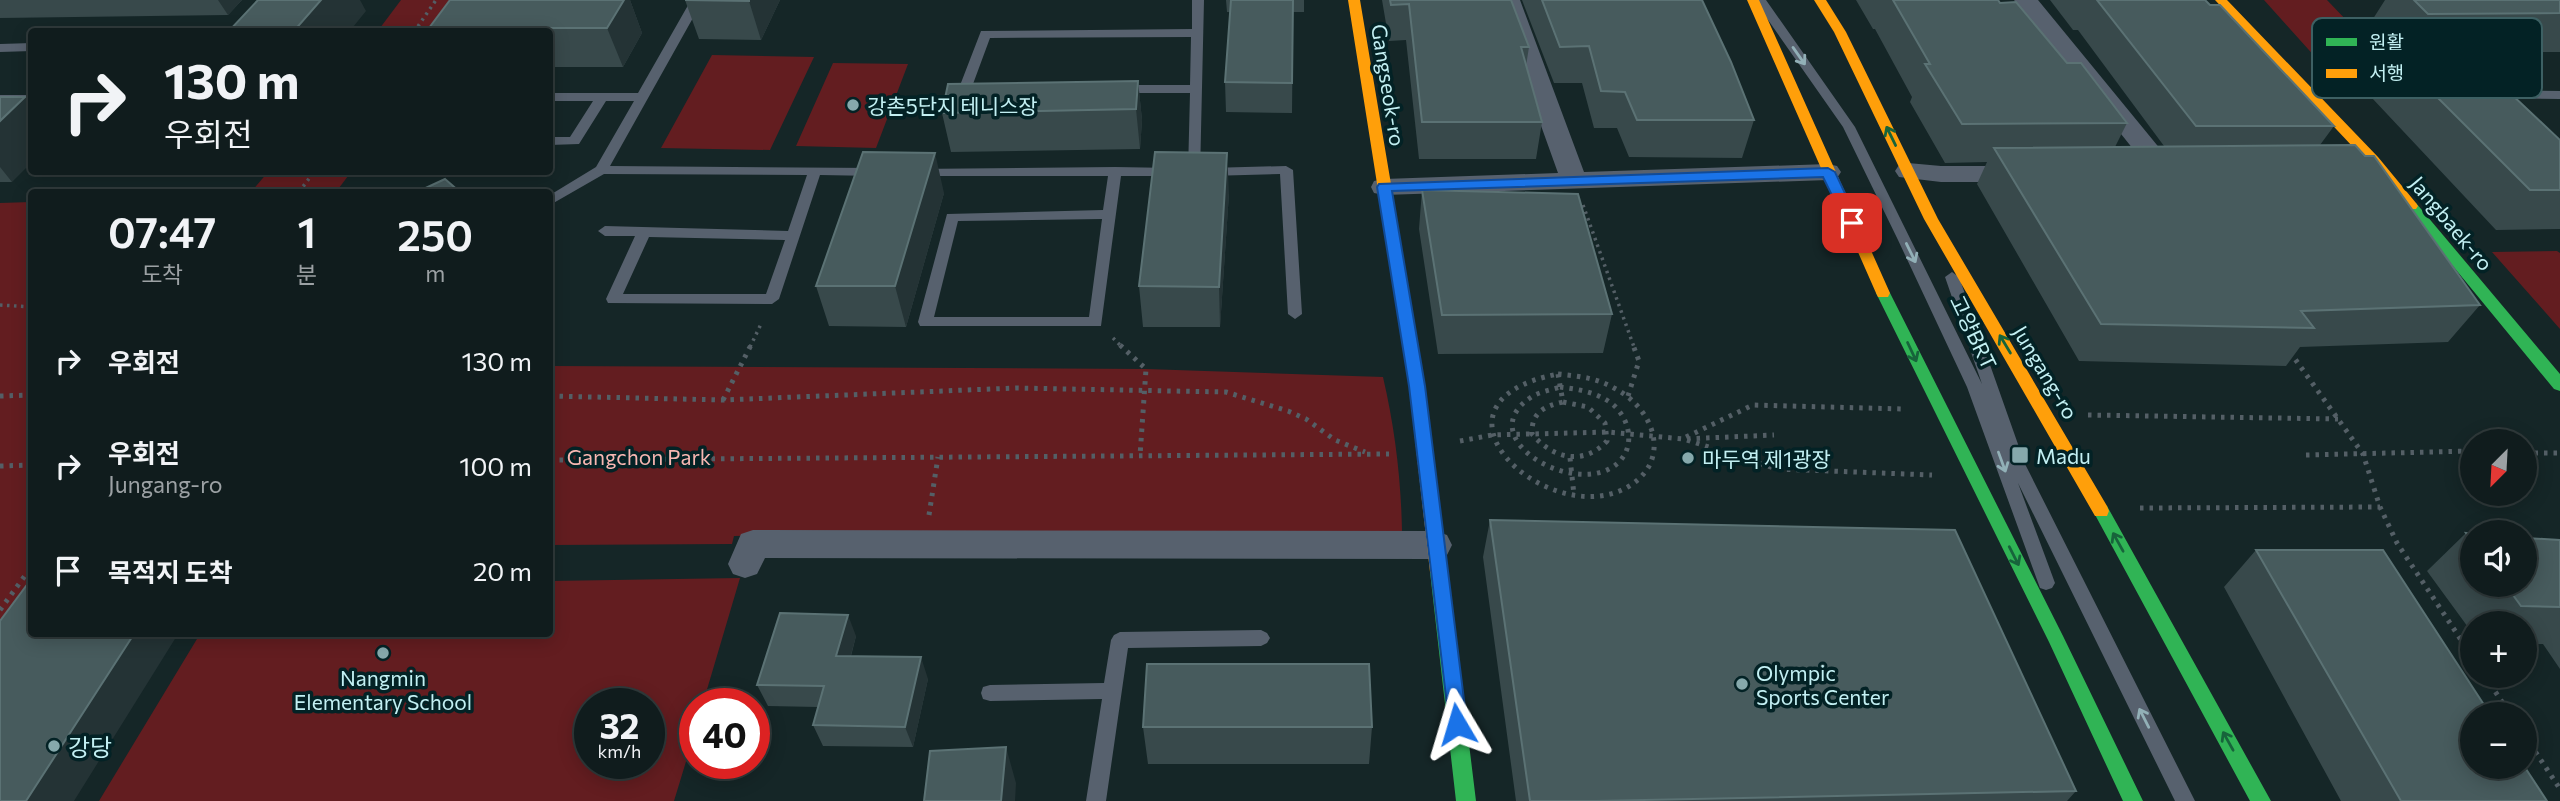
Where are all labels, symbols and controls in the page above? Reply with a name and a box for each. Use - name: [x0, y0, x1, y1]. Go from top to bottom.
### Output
- legend: [2312, 18, 2542, 98]
- street label: Gangseok-ro: [1367, 22, 1411, 148]
- text: 원활: [2369, 30, 2404, 53]
- one-way arrow: [1792, 46, 1806, 65]
- text: 130 m: [164, 49, 299, 109]
- icon: right: [49, 56, 140, 147]
- text: 서행: [2369, 61, 2404, 84]
- place label: 강촌5단지 테니스장: [867, 93, 1038, 118]
- marker: 강촌5단지 테니스장: [845, 97, 861, 113]
- text: 우회전: [164, 113, 252, 153]
- one-way arrow: [1884, 126, 1897, 147]
- street label: Jangbaek-ro: [2405, 171, 2499, 275]
- pin: [1822, 193, 1882, 253]
- icon: arrive: [1833, 204, 1871, 242]
- text: 07:47: [108, 205, 216, 257]
- text: 1: [297, 205, 316, 257]
- text: 250: [397, 208, 473, 260]
- one-way arrow: [1905, 242, 1918, 263]
- text: m: [425, 259, 445, 287]
- text: 도착: [141, 260, 183, 288]
- text: 분: [296, 260, 317, 288]
- street label: 고양BRT: [1945, 291, 2003, 373]
- street label: Jungang-ro: [2008, 321, 2084, 423]
- one-way arrow: [1998, 335, 2012, 355]
- one-way arrow: [1906, 341, 1919, 363]
- icon: right: [49, 342, 87, 380]
- text: 130 m: [461, 345, 532, 376]
- text: 우회전: [108, 346, 180, 377]
- north arrow: [2460, 429, 2538, 506]
- map controls: [2460, 429, 2537, 779]
- text: 우회전: [108, 437, 180, 468]
- place label: Madu: [2036, 443, 2091, 468]
- park label: Gangchon Park: [567, 444, 711, 469]
- marker: Madu: [2010, 445, 2030, 465]
- place label: 마두역 제1광장: [1702, 446, 1831, 471]
- icon: right: [49, 447, 87, 485]
- text: 100 m: [459, 450, 532, 481]
- marker: 마두역 제1광장: [1680, 450, 1696, 466]
- one-way arrow: [1997, 450, 2010, 472]
- text: Jungang-ro: [108, 470, 222, 498]
- button: sound: [2460, 520, 2537, 597]
- one-way arrow: [2111, 532, 2124, 553]
- one-way arrow: [2008, 545, 2022, 566]
- icon: arrive: [49, 552, 87, 590]
- text: 20 m: [473, 555, 532, 586]
- text: 목적지 도착: [108, 556, 233, 587]
- button: +: [2460, 611, 2537, 688]
- marker: Nangmin Elementary School: [375, 645, 391, 661]
- place label: Olympic Sports Center: [1756, 660, 1889, 709]
- place label: Nangmin Elementary School: [294, 665, 472, 714]
- marker: Olympic Sports Center: [1734, 676, 1750, 692]
- position arrow: [1420, 687, 1494, 761]
- speed limit sign: 40: [679, 688, 770, 779]
- button: −: [2460, 702, 2537, 779]
- text: 32: [599, 703, 640, 746]
- one-way arrow: [2137, 708, 2150, 729]
- one-way arrow: [2221, 731, 2234, 752]
- place label: 강당: [68, 732, 112, 761]
- marker: 강당: [46, 738, 62, 754]
- text: km/h: [598, 740, 641, 762]

